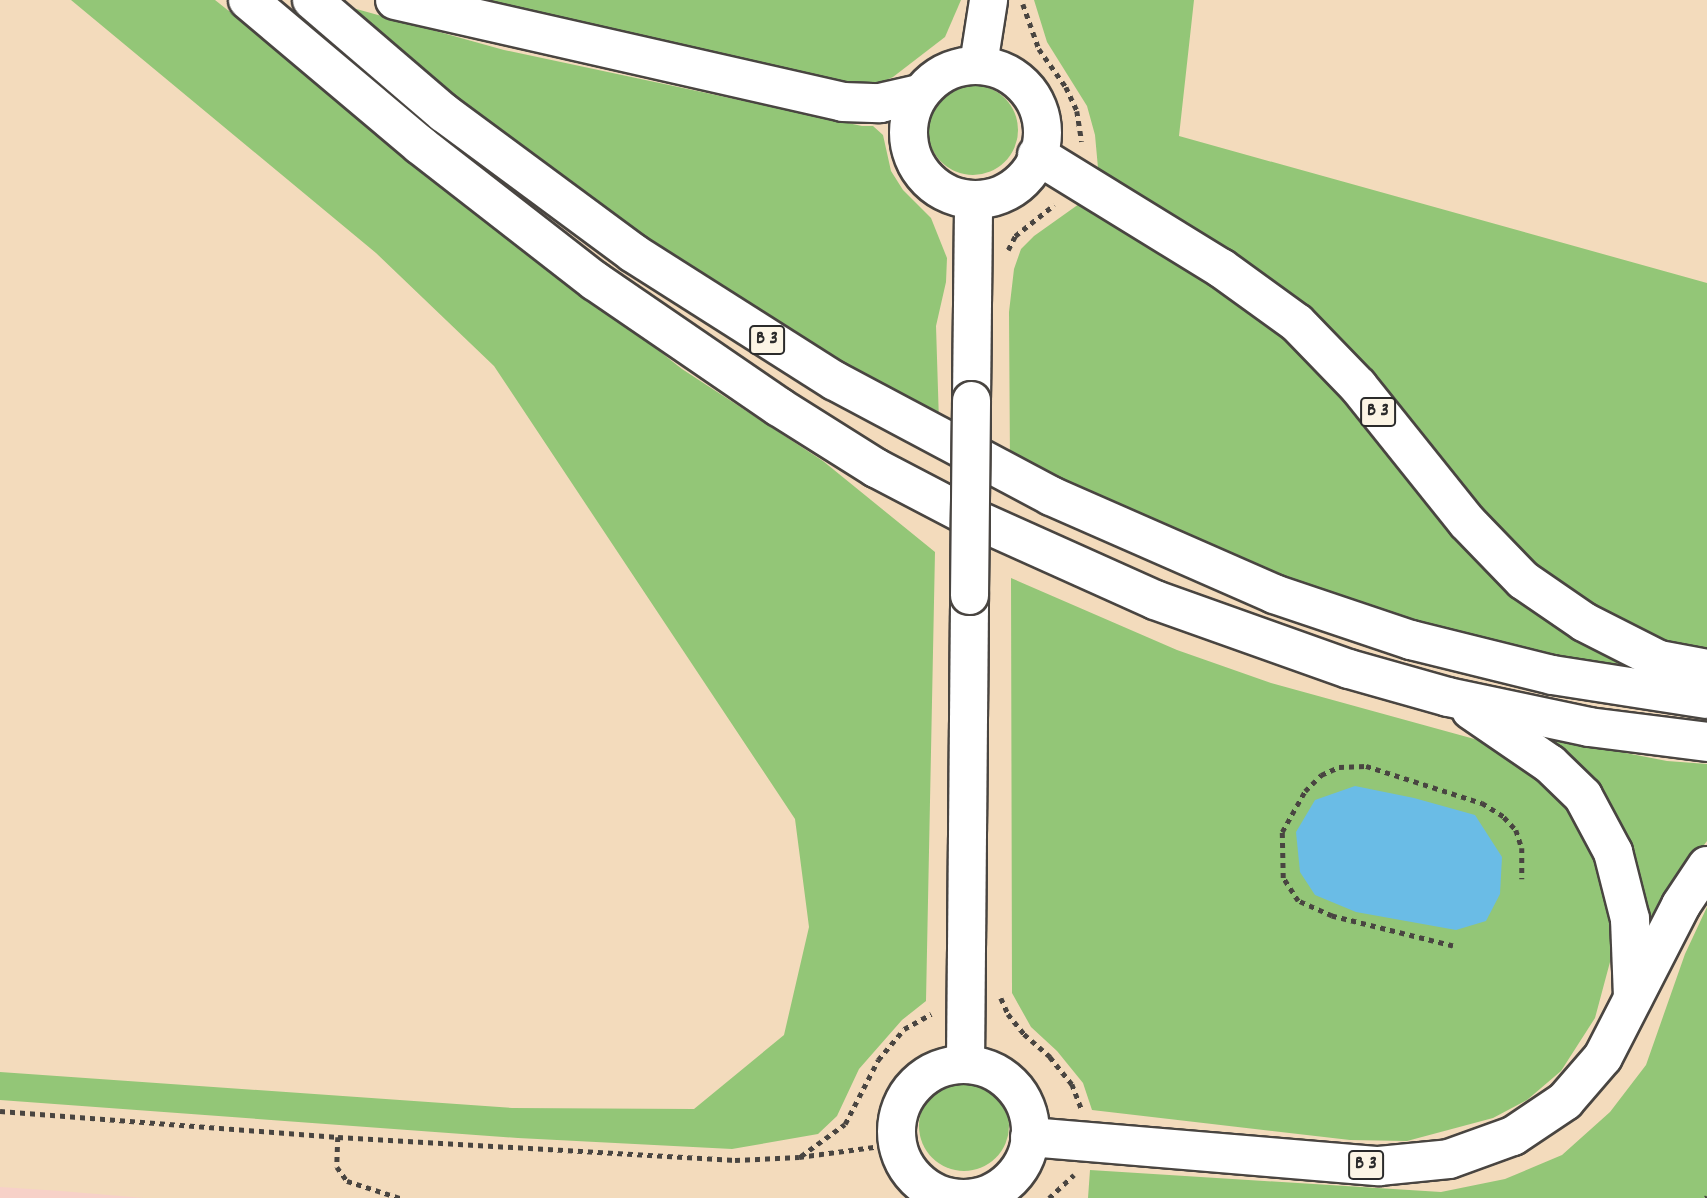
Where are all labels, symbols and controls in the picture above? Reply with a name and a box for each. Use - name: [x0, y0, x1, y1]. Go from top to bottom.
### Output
- road number: B 3: [748, 324, 786, 356]
- road number: B 3: [1359, 396, 1397, 428]
- road number: B 3: [1347, 1149, 1385, 1180]

